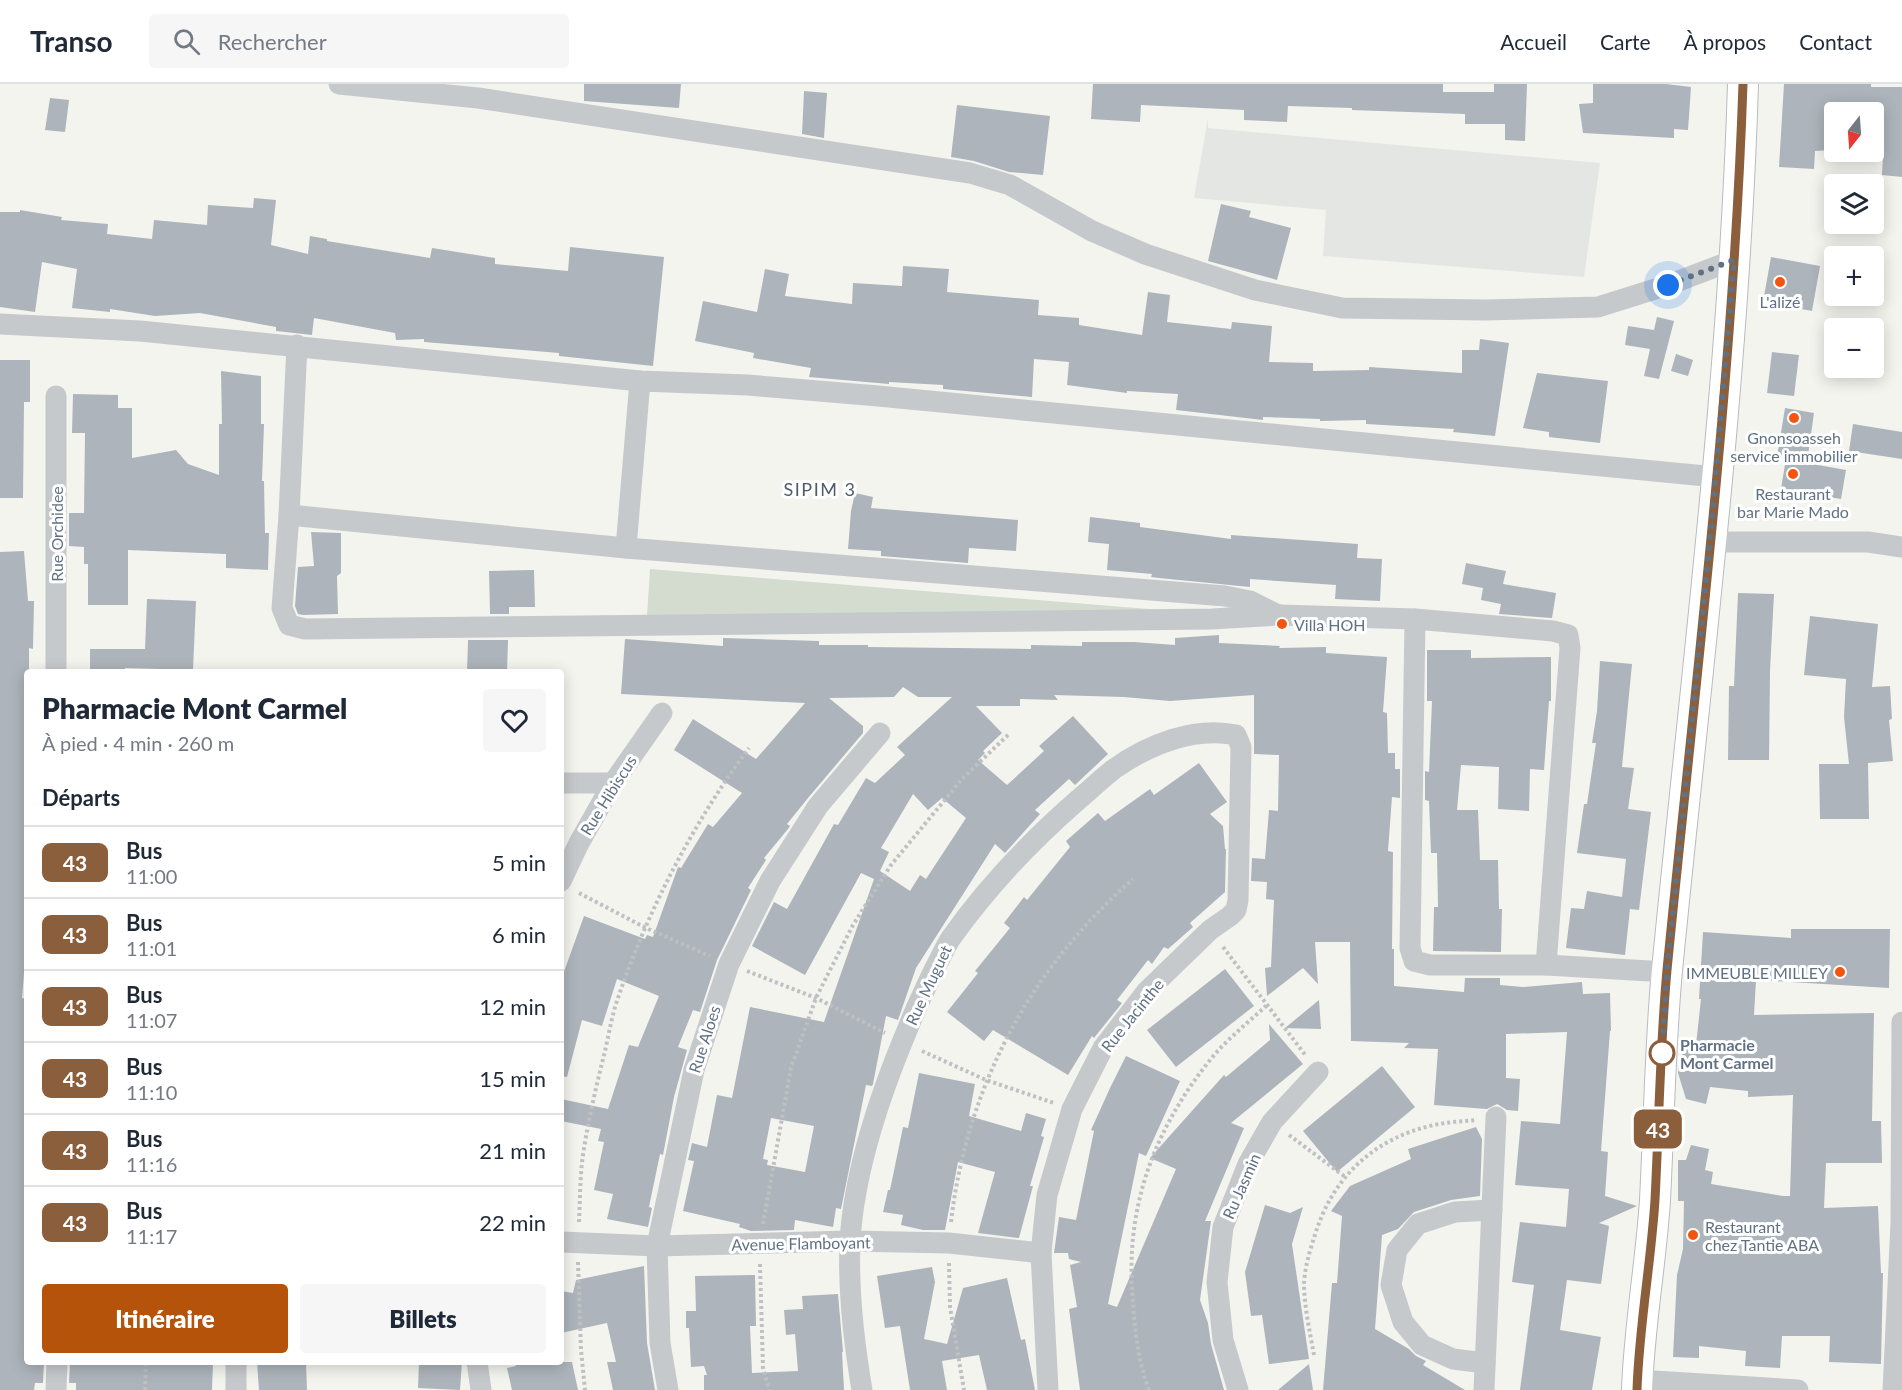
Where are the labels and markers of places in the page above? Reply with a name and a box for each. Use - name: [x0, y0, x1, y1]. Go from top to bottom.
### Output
- marker: L'alizé: [1773, 275, 1787, 289]
- place label: L'alizé: [1760, 292, 1800, 311]
- marker: Gnonsoasseh service immobilier: [1787, 411, 1801, 425]
- place label: Gnonsoasseh service immobilier: [1730, 428, 1858, 465]
- marker: Restaurant bar Marie Mado: [1786, 467, 1800, 481]
- place label: Restaurant bar Marie Mado: [1737, 484, 1849, 521]
- place label: Villa HOH: [1294, 615, 1366, 634]
- marker: Villa HOH: [1275, 617, 1289, 631]
- place label: IMMEUBLE MILLEY: [1686, 963, 1828, 982]
- marker: IMMEUBLE MILLEY: [1833, 965, 1847, 979]
- place label: Pharmacie Mont Carmel: [1680, 1035, 1773, 1072]
- marker: Pharmacie Mont Carmel: [1649, 1040, 1675, 1066]
- place label: Restaurant chez Tantie ABA: [1705, 1217, 1819, 1254]
- marker: Restaurant chez Tantie ABA: [1686, 1228, 1700, 1242]

